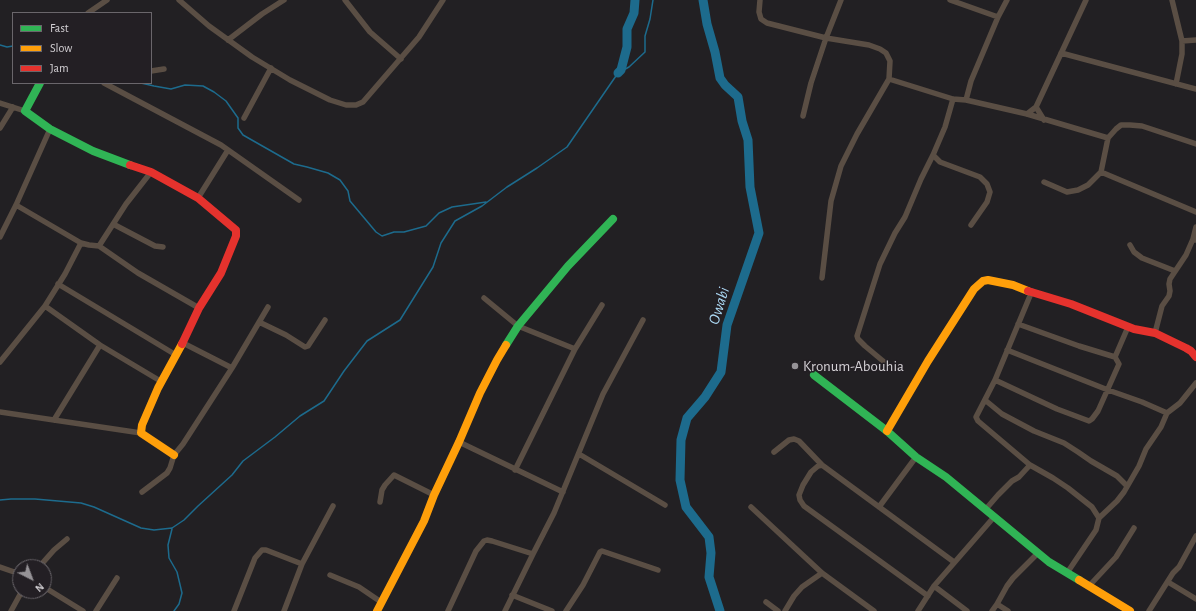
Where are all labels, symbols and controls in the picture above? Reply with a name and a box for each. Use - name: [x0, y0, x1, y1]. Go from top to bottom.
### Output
- legend: [12, 12, 152, 84]
- text: Fast: [50, 22, 69, 34]
- text: Slow: [50, 42, 72, 54]
- text: Jam: [50, 62, 69, 74]
- water label: Owabi: [704, 285, 734, 327]
- place label: Kronum-Abouhia: [803, 357, 904, 375]
- marker: Kronum-Abouhia: [790, 361, 800, 371]
- north arrow: [12, 559, 52, 599]
- text: N: [33, 581, 46, 594]

